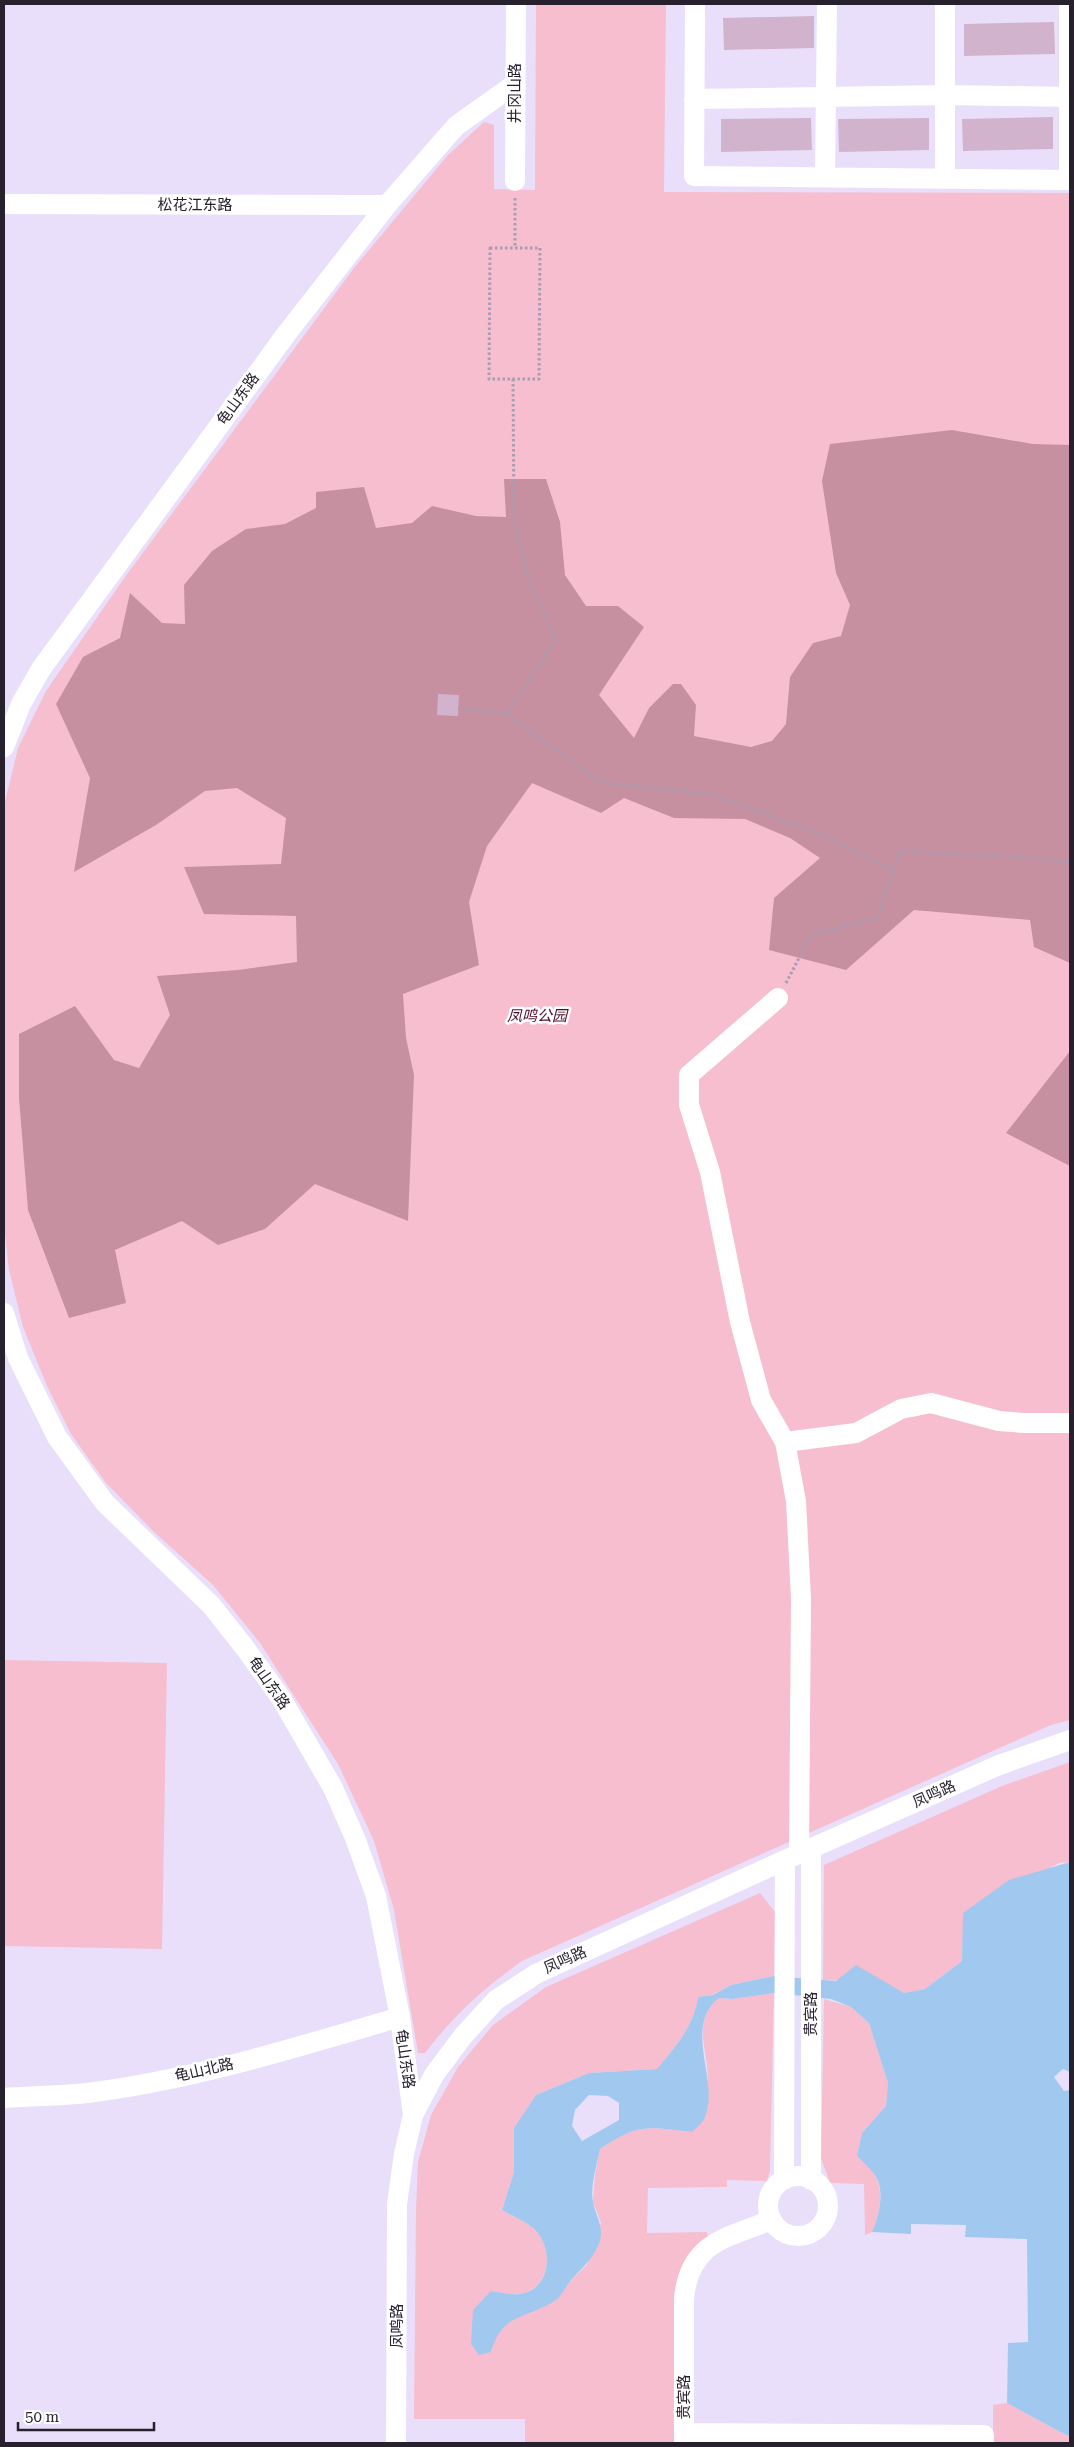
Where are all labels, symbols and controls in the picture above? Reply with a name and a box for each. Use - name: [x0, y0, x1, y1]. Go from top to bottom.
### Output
- street label: 井冈山路: [506, 63, 524, 123]
- street label: 松花江东路: [157, 196, 233, 214]
- street label: 龟山东路: [213, 369, 263, 429]
- park label: 凤鸣公园: [507, 1007, 569, 1025]
- street label: 龟山东路: [244, 1653, 294, 1713]
- street label: 凤鸣路: [910, 1777, 958, 1811]
- street label: 凤鸣路: [541, 1943, 589, 1977]
- street label: 贵宾路: [802, 1991, 820, 2037]
- street label: 龟山东路: [392, 2028, 418, 2090]
- street label: 龟山北路: [173, 2054, 235, 2086]
- street label: 凤鸣路: [388, 2303, 406, 2349]
- street label: 贵宾路: [675, 2374, 693, 2420]
- scale bar: [18, 2400, 154, 2432]
- text: 50 m: [25, 2408, 60, 2426]

